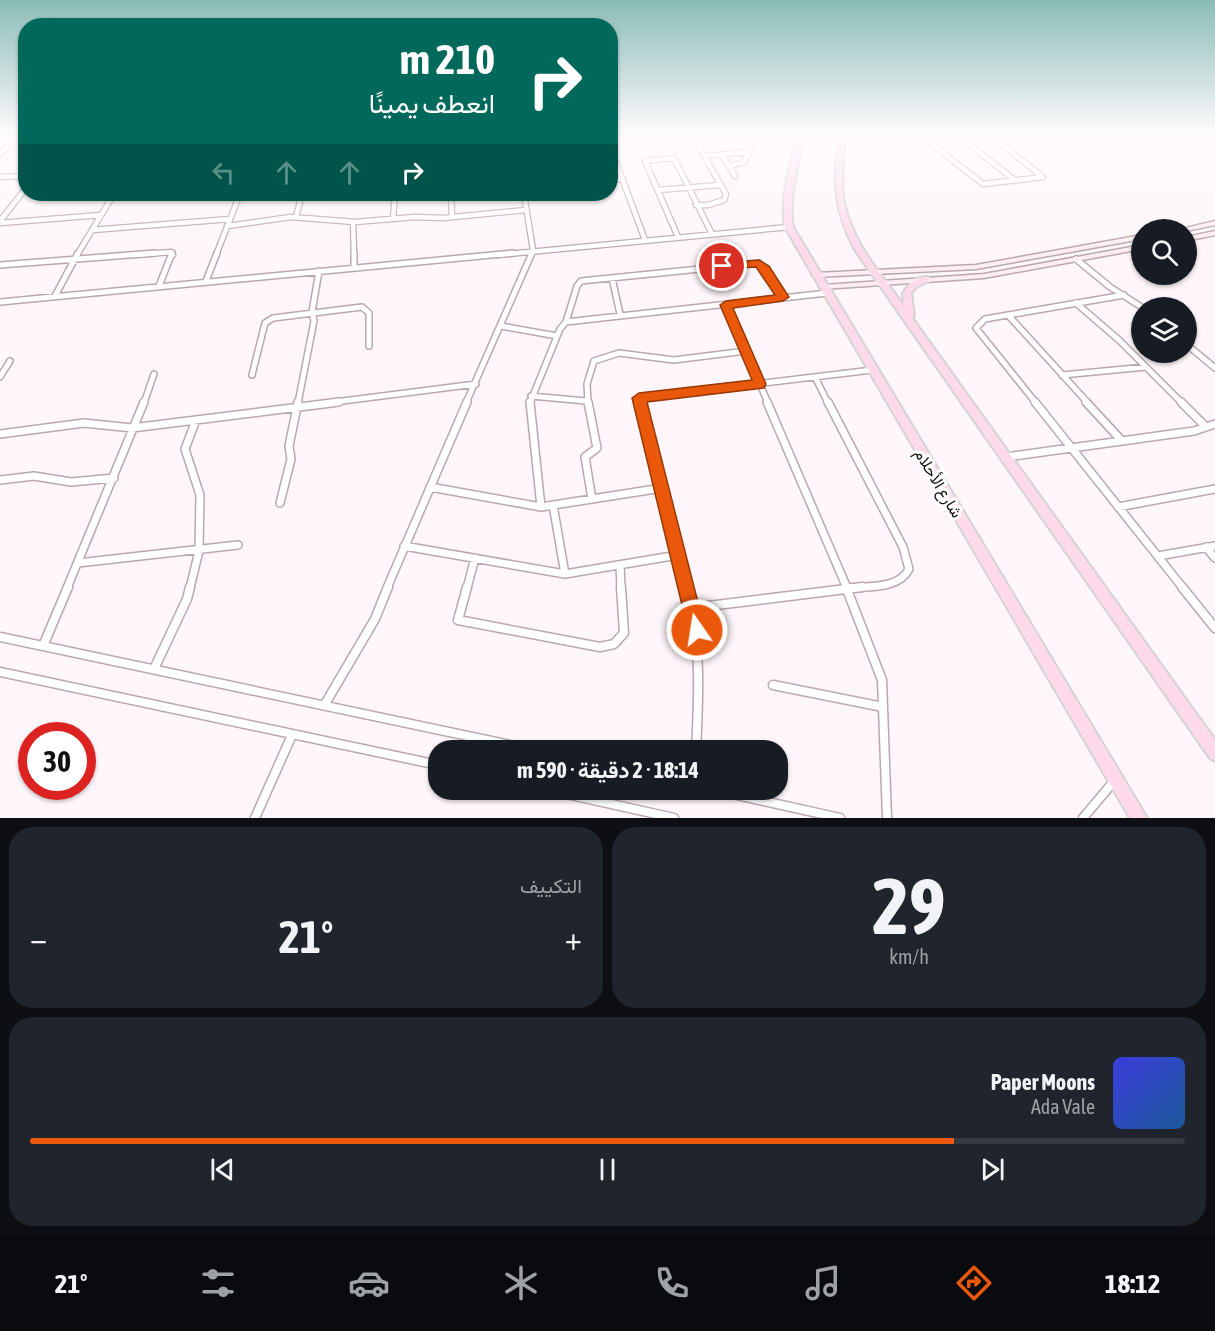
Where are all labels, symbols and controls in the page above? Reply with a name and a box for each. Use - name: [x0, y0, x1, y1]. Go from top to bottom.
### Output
- text: 210 m: [400, 35, 495, 83]
- icon: right: [516, 42, 594, 120]
- text: انعطف يمينًا: [369, 88, 495, 119]
- icon: left: [207, 156, 240, 189]
- icon: ahead: [270, 156, 303, 189]
- icon: ahead: [333, 156, 366, 189]
- icon: right: [396, 156, 429, 189]
- map controls: [1131, 219, 1197, 363]
- button: search: [1131, 219, 1197, 285]
- pin: [696, 240, 747, 291]
- icon: arrive: [705, 249, 738, 282]
- button: layers: [1131, 297, 1197, 363]
- street label: شارع الأحلام: [909, 445, 967, 522]
- position arrow: [665, 598, 729, 662]
- speed limit sign: 30: [18, 722, 96, 800]
- text: 18:14 · 2 دقيقة · 590 m: [517, 757, 699, 783]
- text: 29: [872, 861, 946, 951]
- text: التكييف: [520, 874, 582, 897]
- text: 21°: [279, 911, 333, 963]
- text: −: [30, 919, 47, 957]
- text: +: [565, 919, 582, 957]
- text: km/h: [889, 945, 929, 968]
- text: Paper Moons: [991, 1069, 1095, 1095]
- text: Ada Vale: [1031, 1095, 1095, 1118]
- icon: previous: [206, 1153, 239, 1186]
- icon: pause: [591, 1153, 624, 1186]
- icon: next: [976, 1153, 1009, 1186]
- icon: filters: [197, 1262, 239, 1304]
- icon: car: [348, 1262, 390, 1304]
- icon: climate: [500, 1262, 542, 1304]
- icon: phone: [651, 1262, 693, 1304]
- icon: music: [802, 1262, 844, 1304]
- icon: directions: [953, 1262, 995, 1304]
- text: 21°: [55, 1268, 88, 1299]
- text: 18:12: [1105, 1268, 1160, 1299]

